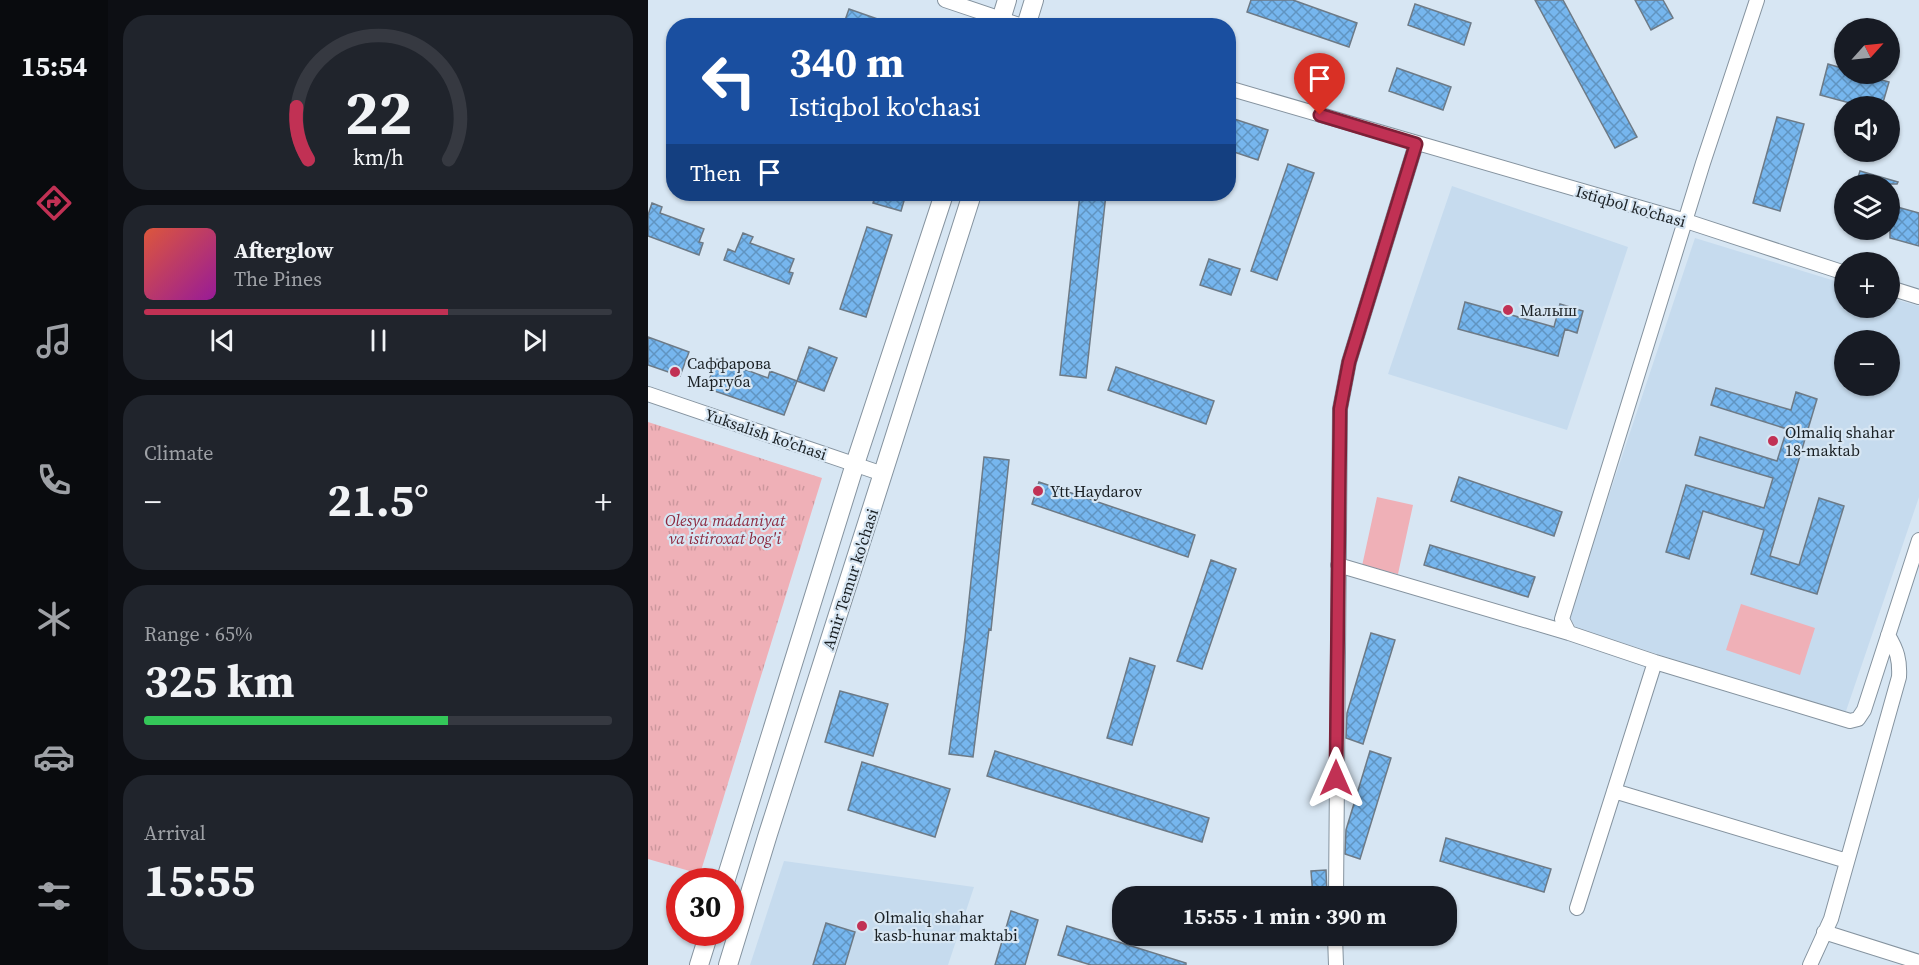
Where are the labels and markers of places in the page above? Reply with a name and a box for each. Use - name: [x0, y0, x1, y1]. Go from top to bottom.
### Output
- pin: [1294, 53, 1345, 115]
- place label: Малыш: [1520, 299, 1577, 321]
- marker: Малыш: [1501, 303, 1515, 317]
- place label: Саффарова Маргуба: [687, 352, 772, 392]
- marker: Саффарова Маргуба: [668, 365, 682, 379]
- place label: Olmaliq shahar 18-maktab: [1785, 421, 1895, 461]
- marker: Olmaliq shahar 18-maktab: [1766, 434, 1780, 448]
- place label: Ytt Haydarov: [1050, 480, 1142, 502]
- marker: Ytt Haydarov: [1031, 484, 1045, 498]
- place label: Olmaliq shahar kasb-hunar maktabi: [874, 906, 1018, 946]
- marker: Olmaliq shahar kasb-hunar maktabi: [855, 919, 869, 933]

